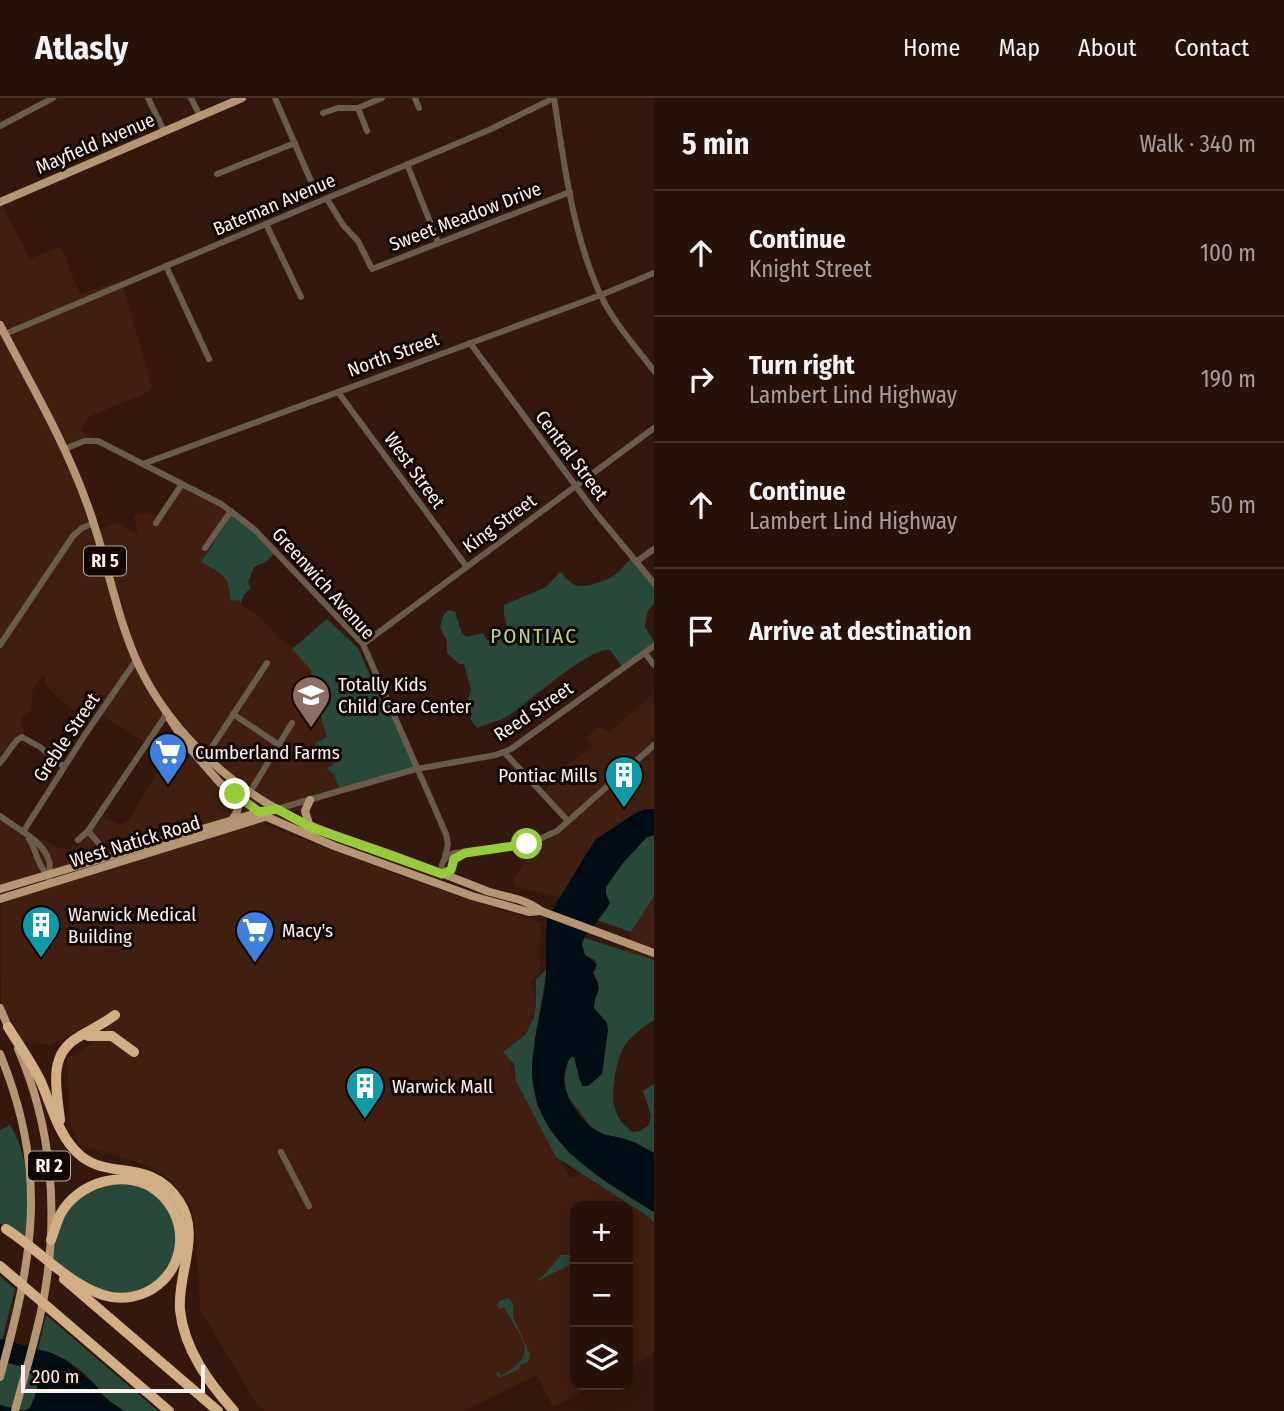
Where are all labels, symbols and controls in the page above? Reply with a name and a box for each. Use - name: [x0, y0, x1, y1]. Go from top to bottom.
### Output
- text: Atlasly: [35, 28, 128, 68]
- text: Home: [903, 34, 960, 62]
- text: Map: [998, 34, 1040, 62]
- text: About: [1078, 34, 1136, 62]
- text: Contact: [1174, 34, 1249, 62]
- street label: Mayfield Avenue: [32, 108, 158, 179]
- text: 5 min: [682, 126, 749, 162]
- text: Walk · 340 m: [1139, 130, 1256, 158]
- street label: Bateman Avenue: [210, 168, 339, 241]
- street label: Sweet Meadow Drive: [386, 177, 544, 256]
- text: Continue: [749, 224, 846, 255]
- icon: ahead: [682, 234, 720, 272]
- text: 100 m: [1200, 239, 1256, 267]
- text: Knight Street: [749, 255, 872, 283]
- street label: North Street: [344, 327, 443, 382]
- text: Turn right: [749, 350, 855, 381]
- icon: right: [682, 360, 720, 398]
- text: 190 m: [1201, 365, 1256, 393]
- text: Lambert Lind Highway: [749, 381, 957, 409]
- street label: Central Street: [530, 406, 613, 505]
- street label: West Street: [379, 428, 450, 514]
- text: Continue: [749, 476, 846, 507]
- icon: ahead: [682, 486, 720, 524]
- street label: King Street: [458, 489, 541, 558]
- text: 50 m: [1210, 491, 1256, 519]
- text: Lambert Lind Highway: [749, 507, 957, 535]
- street label: Greenwich Avenue: [267, 523, 380, 644]
- road number: RI 5: [84, 546, 126, 575]
- icon: arrive: [682, 612, 720, 650]
- text: Arrive at destination: [749, 616, 972, 647]
- district label: PONTIAC: [490, 623, 578, 649]
- place label: Totally Kids Child Care Center: [338, 673, 472, 718]
- school or university icon: Totally Kids Child Care Center: [290, 674, 332, 729]
- street label: Reed Street: [489, 676, 578, 746]
- street label: Greble Street: [28, 688, 105, 786]
- supermarket icon: Cumberland Farms: [147, 731, 189, 786]
- place label: Cumberland Farms: [195, 741, 340, 764]
- building icon: Pontiac Mills: [603, 754, 645, 809]
- place label: Pontiac Mills: [498, 764, 597, 787]
- route end: [219, 778, 250, 809]
- street label: West Natick Road: [67, 811, 203, 872]
- route start: [511, 828, 542, 859]
- place label: Warwick Medical Building: [68, 903, 196, 948]
- building icon: Warwick Medical Building: [20, 904, 62, 959]
- supermarket icon: Macy's: [234, 909, 276, 964]
- place label: Macy's: [282, 919, 333, 942]
- building icon: Warwick Mall: [344, 1065, 386, 1120]
- place label: Warwick Mall: [392, 1075, 493, 1098]
- road number: RI 2: [28, 1152, 70, 1181]
- map controls: [570, 1201, 633, 1390]
- button: +: [570, 1201, 633, 1264]
- button: −: [570, 1264, 633, 1327]
- button: layers: [570, 1327, 633, 1390]
- scale bar: [21, 1362, 205, 1394]
- text: 200 m: [32, 1365, 79, 1388]

